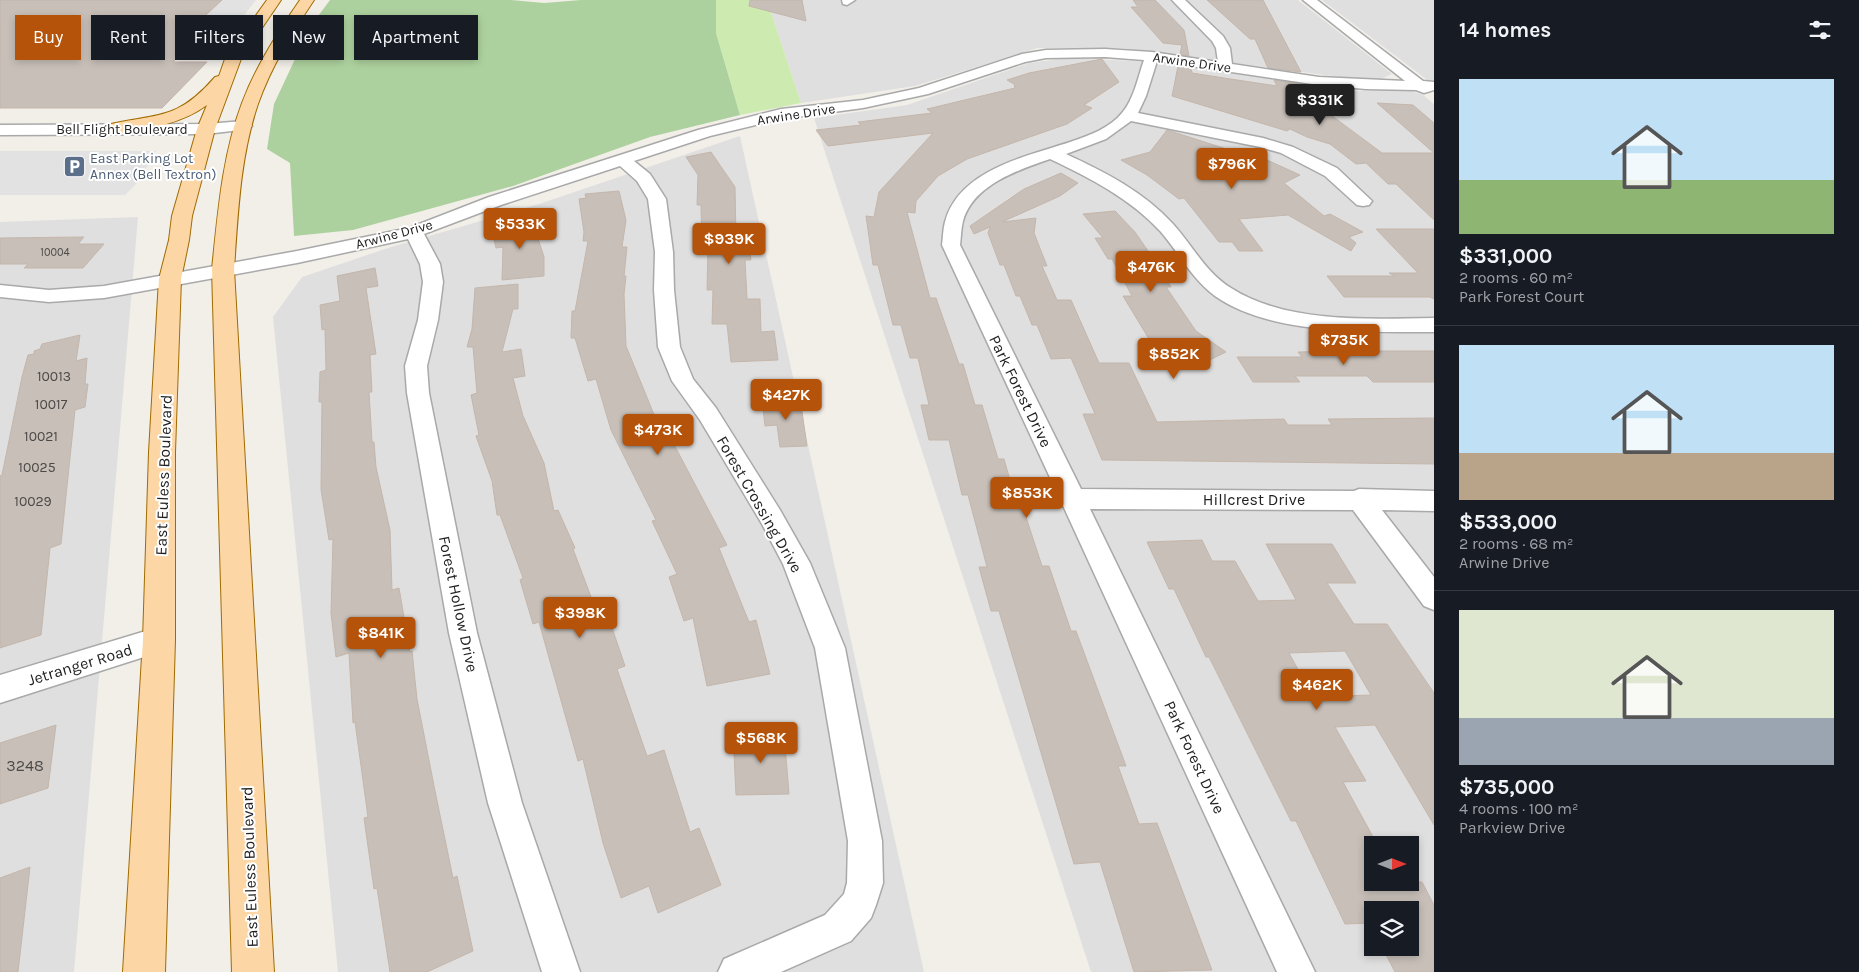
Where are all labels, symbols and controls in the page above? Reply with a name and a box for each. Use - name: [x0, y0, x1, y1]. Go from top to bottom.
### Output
- chip: Buy: [15, 15, 81, 60]
- chip: Rent: [91, 15, 165, 60]
- chip: Filters: [175, 15, 263, 60]
- chip: New: [273, 15, 344, 60]
- chip: Apartment: [354, 15, 478, 60]
- icon: filters: [1806, 16, 1834, 44]
- text: 14 homes: [1459, 18, 1551, 42]
- street label: Arwine Drive: [1152, 49, 1232, 76]
- pin: $331K: [1285, 84, 1355, 126]
- text: $331K: [1296, 90, 1344, 109]
- street label: Arwine Drive: [756, 100, 836, 129]
- icon: home: [1602, 112, 1692, 202]
- street label: Bell Flight Boulevard: [56, 121, 188, 138]
- pin: $796K: [1197, 148, 1267, 190]
- place label: East Parking Lot Annex (Bell Textron): [90, 150, 216, 183]
- parking icon: East Parking Lot Annex (Bell Textron): [62, 154, 86, 178]
- text: $796K: [1208, 154, 1256, 173]
- pin: $533K: [485, 208, 555, 250]
- text: $533K: [495, 214, 545, 233]
- street label: Arwine Drive: [354, 216, 435, 253]
- pin: $939K: [694, 222, 764, 265]
- text: $939K: [704, 229, 754, 248]
- text: $331,000: [1459, 244, 1552, 268]
- house number: 10004: [40, 246, 70, 259]
- pin: $476K: [1116, 250, 1186, 293]
- text: $476K: [1127, 257, 1175, 276]
- text: 2 rooms · 60 m²: [1459, 268, 1573, 287]
- text: Park Forest Court: [1459, 287, 1584, 306]
- pin: $735K: [1309, 324, 1379, 366]
- text: $735K: [1320, 330, 1368, 349]
- street label: Park Forest Drive: [985, 332, 1056, 450]
- pin: $852K: [1139, 338, 1209, 380]
- text: $852K: [1149, 344, 1199, 363]
- house number: 10013: [37, 368, 71, 385]
- icon: home: [1602, 377, 1692, 467]
- pin: $427K: [751, 378, 821, 421]
- text: $427K: [762, 385, 810, 404]
- street label: East Euless Boulevard: [151, 394, 176, 556]
- house number: 10017: [35, 396, 68, 413]
- pin: $473K: [623, 414, 693, 456]
- text: $473K: [634, 420, 682, 439]
- house number: 10021: [24, 428, 58, 445]
- street label: Forest Crossing Drive: [713, 433, 806, 576]
- house number: 10025: [18, 459, 56, 476]
- pin: $853K: [992, 476, 1062, 519]
- text: $853K: [1001, 483, 1053, 502]
- street label: Hillcrest Drive: [1203, 490, 1305, 509]
- house number: 10029: [14, 493, 52, 510]
- text: $533,000: [1459, 510, 1557, 534]
- street label: Forest Hollow Drive: [435, 534, 482, 674]
- text: 2 rooms · 68 m²: [1459, 534, 1573, 553]
- text: Arwine Drive: [1459, 553, 1549, 572]
- pin: $398K: [545, 596, 615, 639]
- text: $398K: [554, 603, 606, 622]
- pin: $841K: [346, 616, 416, 659]
- text: $841K: [357, 623, 405, 642]
- street label: Jetranger Road: [25, 640, 135, 689]
- icon: home: [1602, 642, 1692, 732]
- pin: $462K: [1282, 668, 1352, 711]
- text: $462K: [1292, 675, 1342, 694]
- street label: Park Forest Drive: [1160, 698, 1229, 817]
- pin: $568K: [726, 722, 796, 764]
- text: $568K: [736, 728, 786, 747]
- house number: 3248: [6, 756, 44, 775]
- text: $735,000: [1459, 775, 1554, 799]
- street label: East Euless Boulevard: [237, 786, 262, 948]
- text: 4 rooms · 100 m²: [1459, 799, 1578, 818]
- text: Parkview Drive: [1459, 818, 1565, 837]
- north arrow: [1364, 836, 1419, 891]
- map controls: [1364, 836, 1419, 956]
- button: layers: [1364, 901, 1419, 956]

